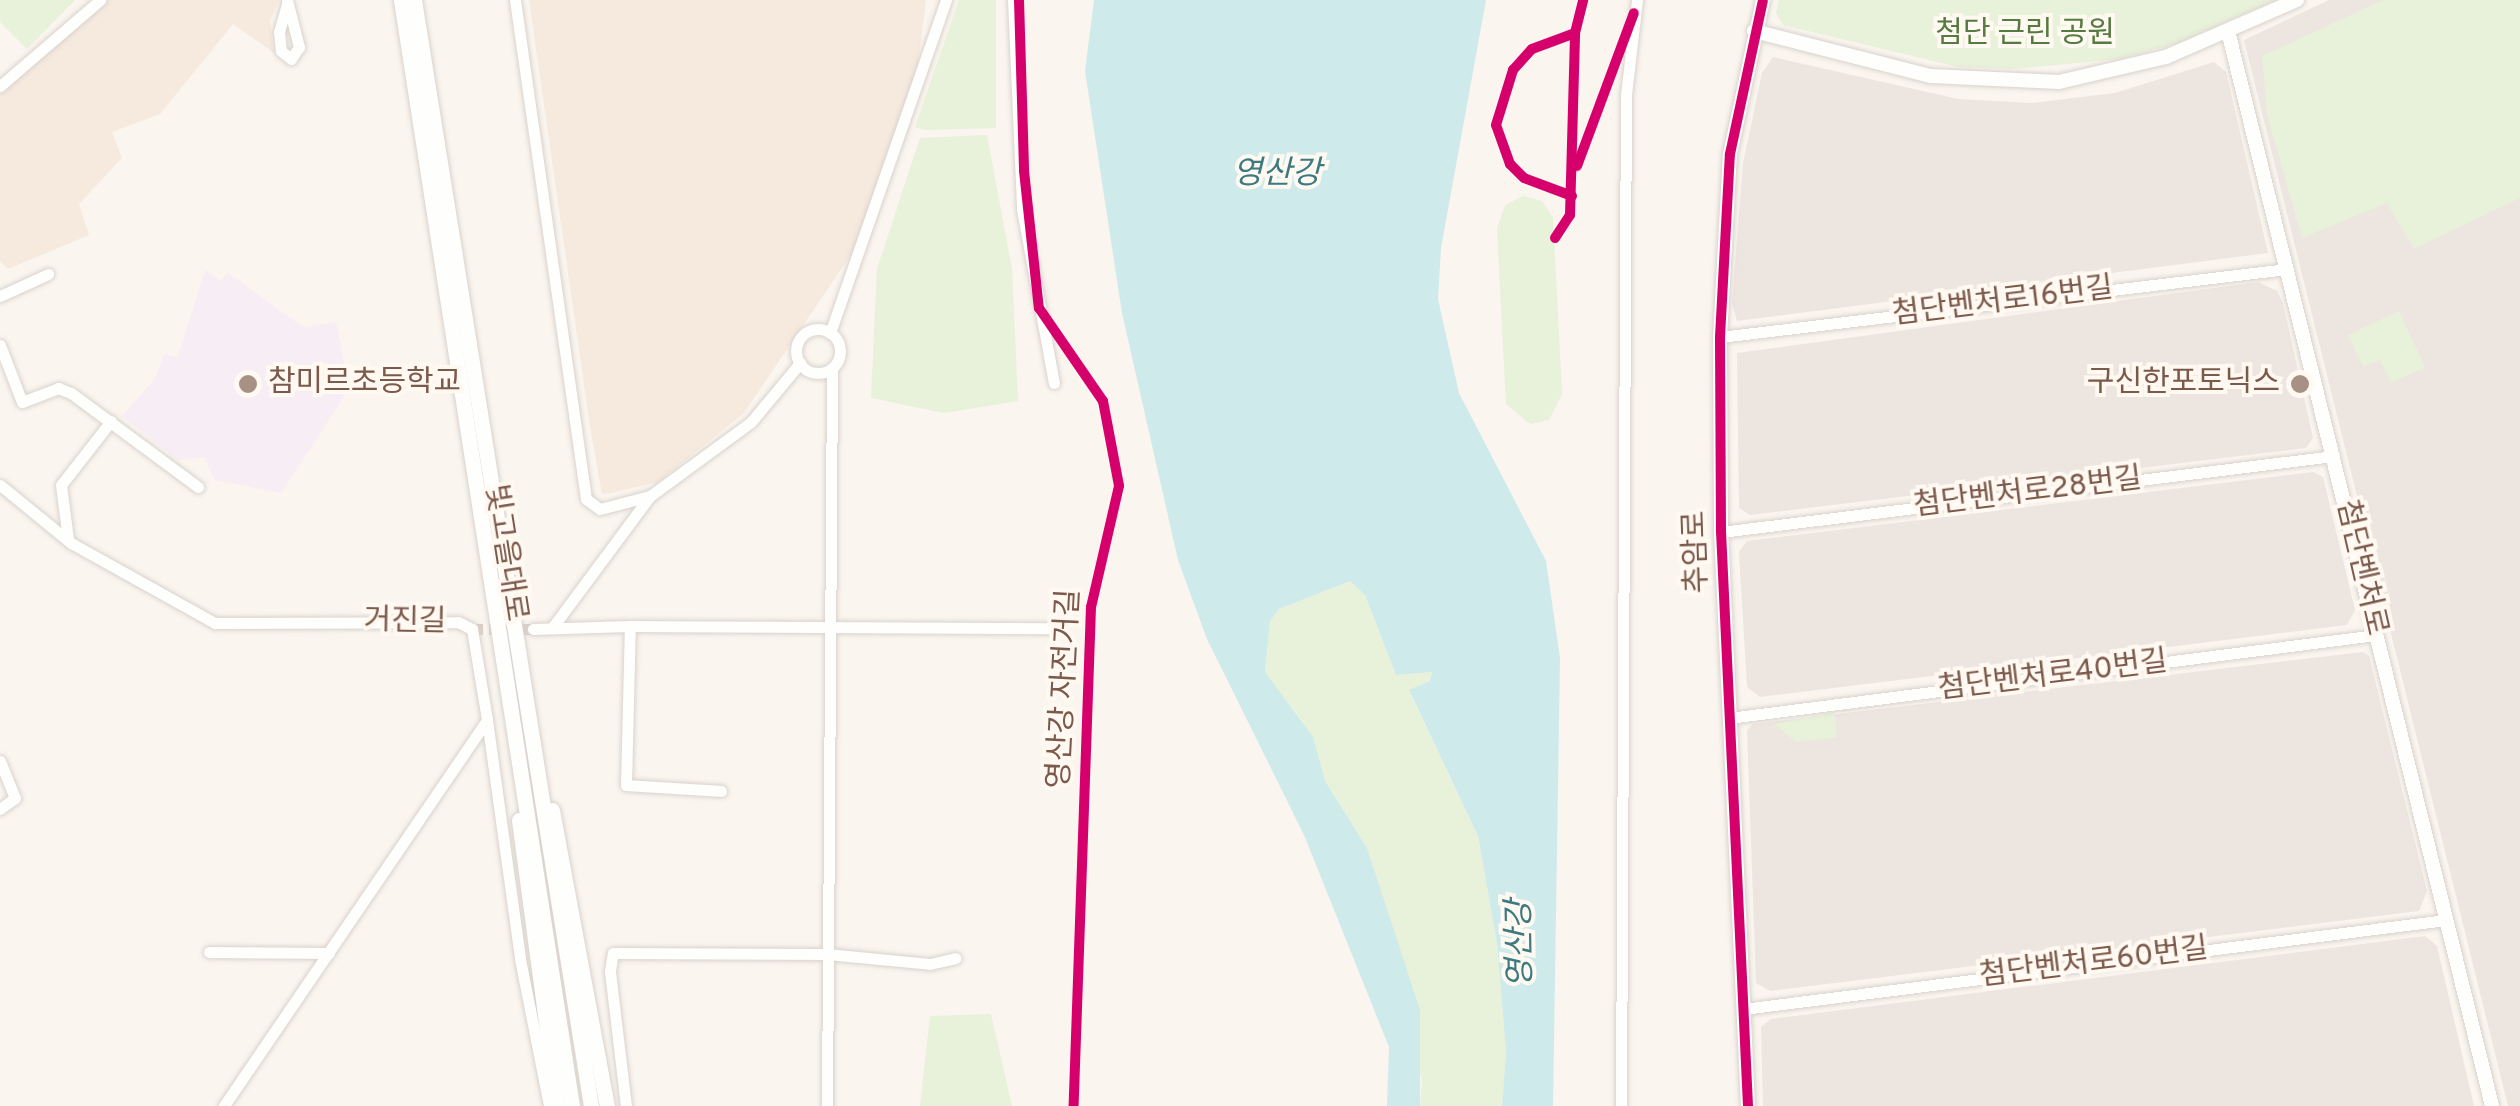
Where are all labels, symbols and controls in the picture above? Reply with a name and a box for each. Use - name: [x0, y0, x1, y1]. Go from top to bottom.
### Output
- park label: 첨단 근린 공원: [1935, 17, 2115, 53]
- water label: 영산강: [1233, 156, 1321, 194]
- street label: 첨단벤처로16번길: [1890, 272, 2116, 334]
- place label: 참미르초등학교: [268, 366, 461, 402]
- place label: 구신한포토닉스: [2087, 366, 2280, 402]
- marker: 참미르초등학교: [237, 373, 259, 395]
- marker: 구신한포토닉스: [2289, 373, 2311, 395]
- street label: 첨단벤처로28번길: [1912, 462, 2144, 526]
- street label: 빛고을대로: [475, 482, 533, 624]
- street label: 첨단벤처로: [2327, 497, 2393, 639]
- street label: 추암로: [1679, 510, 1717, 594]
- street label: 영산강 자전거길: [1043, 588, 1089, 790]
- street label: 거진길: [363, 604, 447, 642]
- street label: 첨단벤처로40번길: [1936, 645, 2170, 709]
- water label: 영산강: [1502, 900, 1542, 988]
- street label: 첨단벤처로60번길: [1977, 932, 2211, 996]

